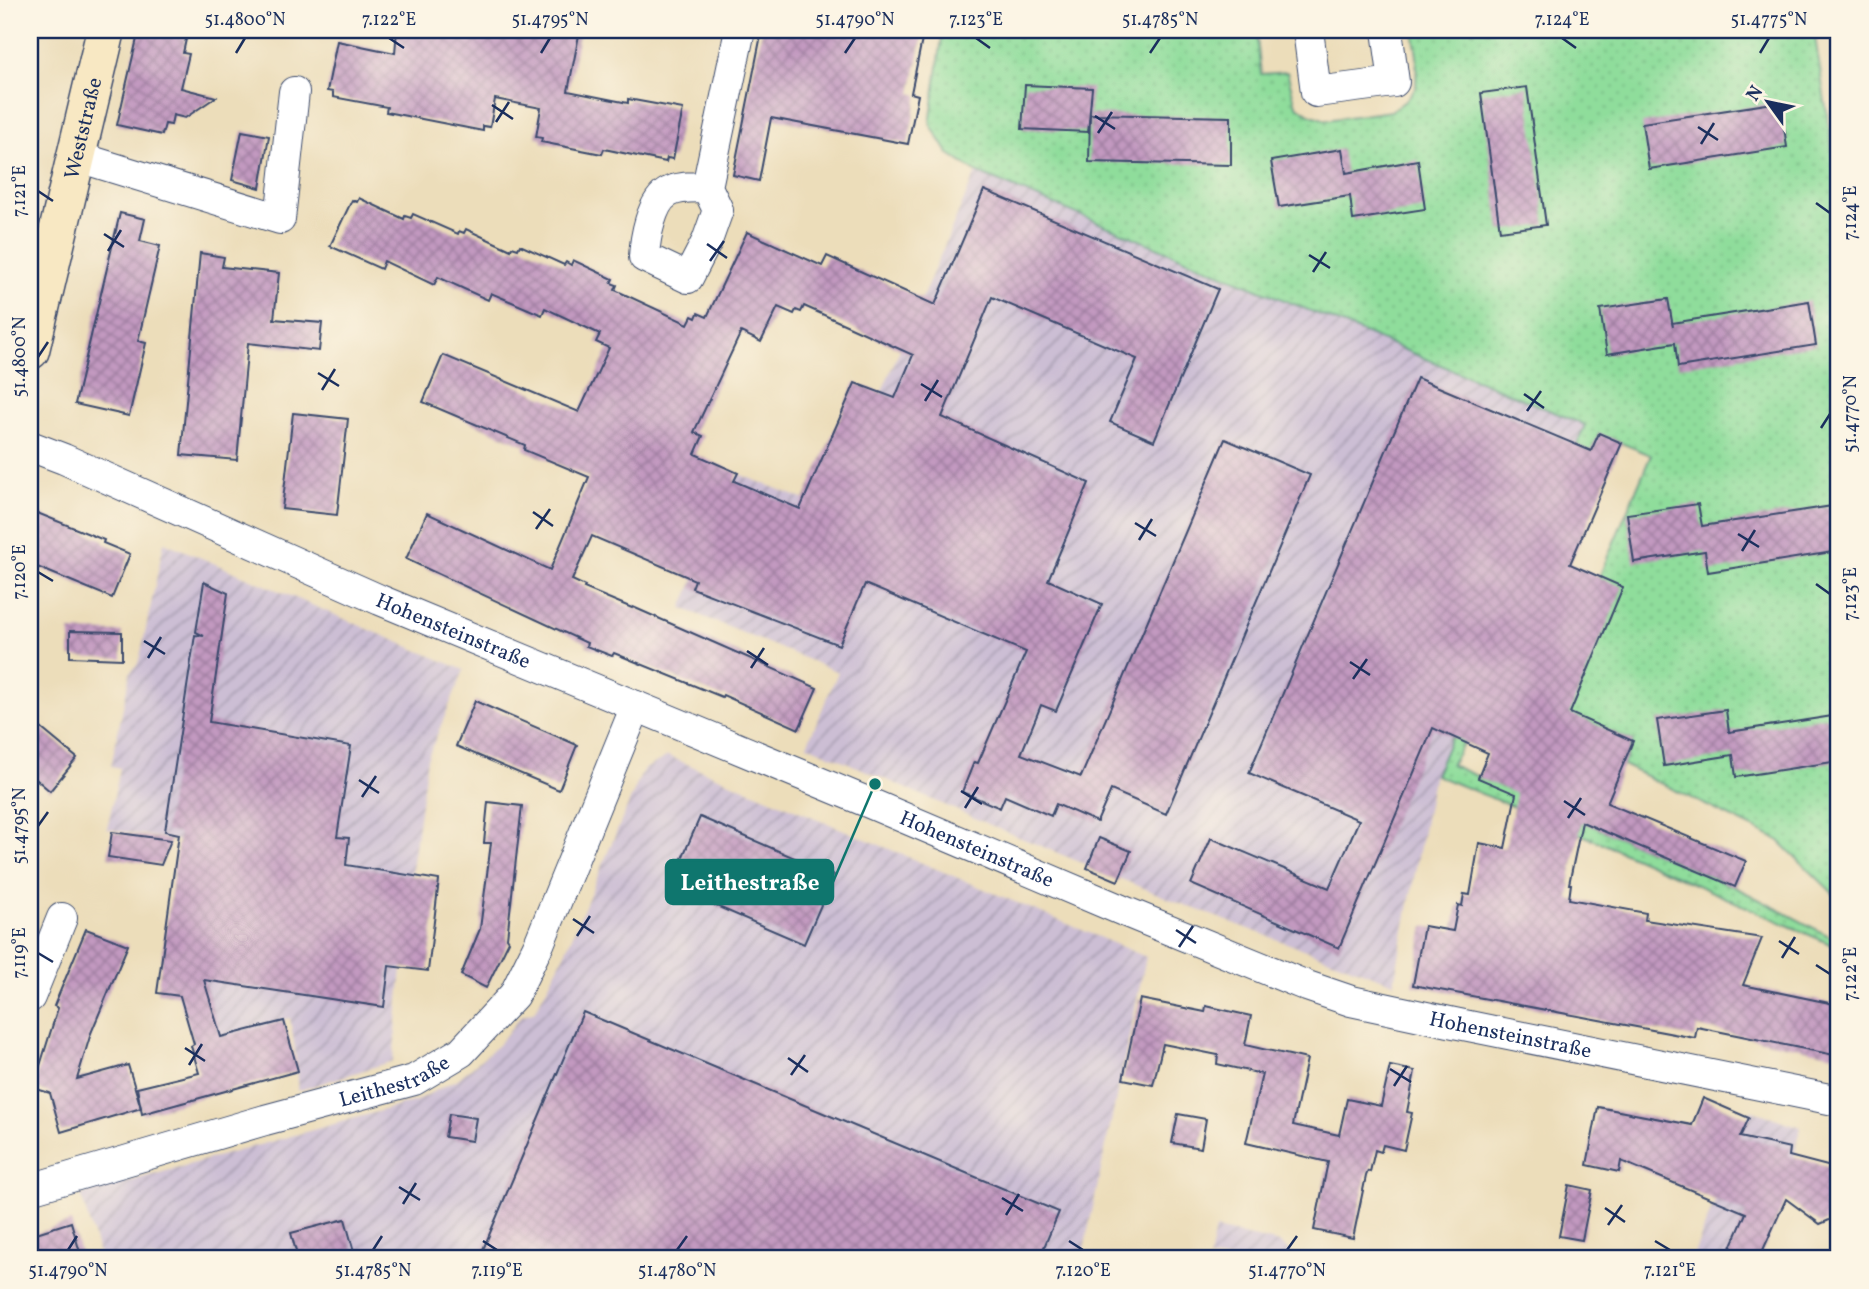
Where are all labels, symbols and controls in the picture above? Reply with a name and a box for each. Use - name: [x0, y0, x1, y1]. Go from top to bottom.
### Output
- text: 51.4800°N: [204, 8, 286, 33]
- text: 7.122°E: [362, 8, 417, 33]
- text: 51.4795°N: [511, 8, 589, 33]
- text: 51.4790°N: [815, 8, 895, 33]
- text: 7.123°E: [949, 8, 1003, 33]
- text: 51.4785°N: [1122, 8, 1198, 33]
- text: 7.124°E: [1534, 8, 1590, 33]
- text: 51.4775°N: [1731, 8, 1807, 33]
- north arrow: [1732, 66, 1802, 136]
- street label: Weststraße: [58, 75, 110, 182]
- text: N: [1741, 81, 1770, 107]
- text: 7.121°E: [8, 165, 33, 217]
- text: 7.124°E: [1839, 185, 1864, 241]
- text: 51.4800°N: [8, 316, 33, 398]
- text: 51.4770°N: [1839, 375, 1864, 453]
- text: 7.120°E: [8, 544, 33, 600]
- text: 7.123°E: [1839, 567, 1864, 621]
- street label: Hohensteinstraße: [371, 587, 535, 677]
- text: 51.4795°N: [8, 787, 33, 865]
- street label: Hohensteinstraße: [895, 804, 1058, 896]
- callout: Leithestraße: [666, 860, 833, 904]
- text: Leithestraße: [681, 868, 819, 900]
- text: 7.119°E: [8, 927, 33, 979]
- text: 7.122°E: [1839, 946, 1864, 1001]
- street label: Hohensteinstraße: [1426, 1005, 1594, 1067]
- street label: Leithestraße: [336, 1049, 456, 1115]
- text: 51.4790°N: [28, 1259, 108, 1284]
- text: 51.4785°N: [335, 1259, 411, 1284]
- text: 7.119°E: [471, 1259, 523, 1284]
- text: 51.4780°N: [638, 1259, 716, 1284]
- text: 7.120°E: [1055, 1259, 1111, 1284]
- text: 51.4770°N: [1248, 1259, 1326, 1284]
- text: 7.121°E: [1644, 1259, 1696, 1284]

